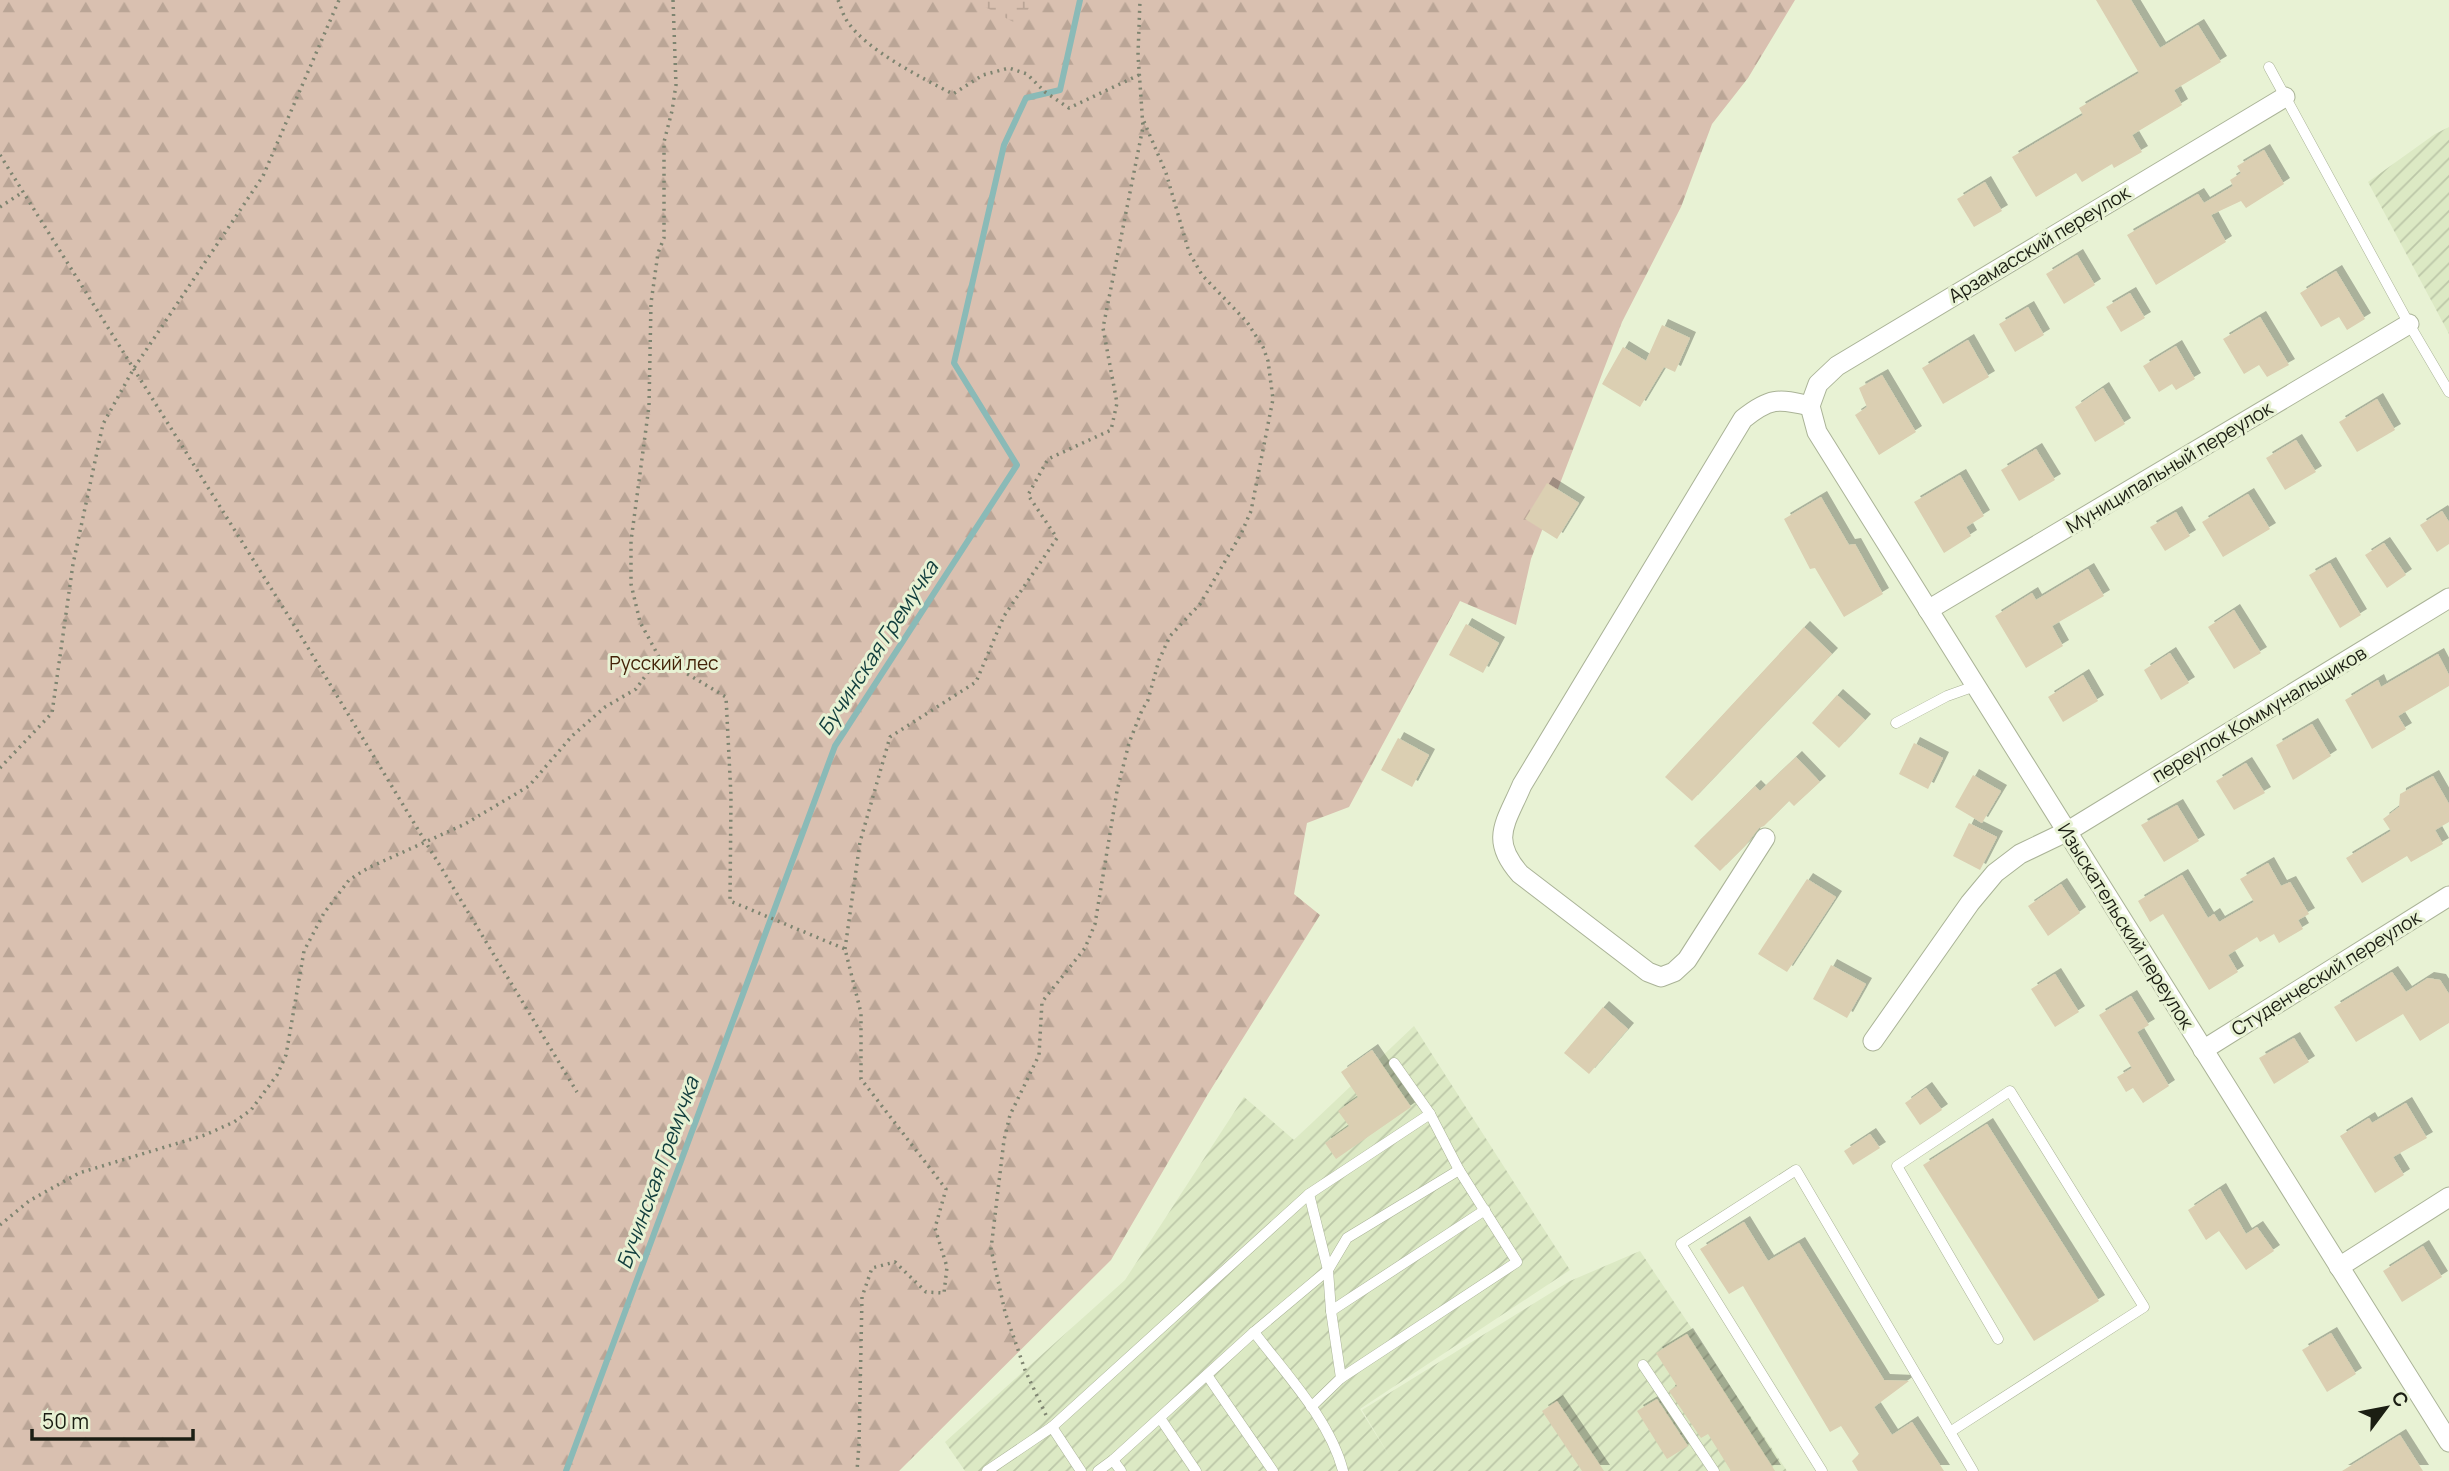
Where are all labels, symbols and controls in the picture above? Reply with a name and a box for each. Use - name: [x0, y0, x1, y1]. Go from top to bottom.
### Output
- street label: Арзамасский переулок: [1943, 179, 2135, 309]
- street label: Муниципальный переулок: [2061, 395, 2278, 539]
- water label: Бучинская Гремучка: [810, 554, 945, 740]
- street label: переулок Коммунальщиков: [2147, 640, 2371, 788]
- park label: Русский лес: [609, 650, 719, 676]
- street label: Изыскательский переулок: [2052, 818, 2200, 1034]
- street label: Студенческий переулок: [2226, 904, 2426, 1042]
- water label: Бучинская Гремучка: [609, 1071, 705, 1273]
- north arrow: [2351, 1373, 2421, 1443]
- text: С: [2386, 1386, 2415, 1412]
- scale bar: [32, 1398, 192, 1442]
- text: 50 m: [42, 1407, 89, 1435]

